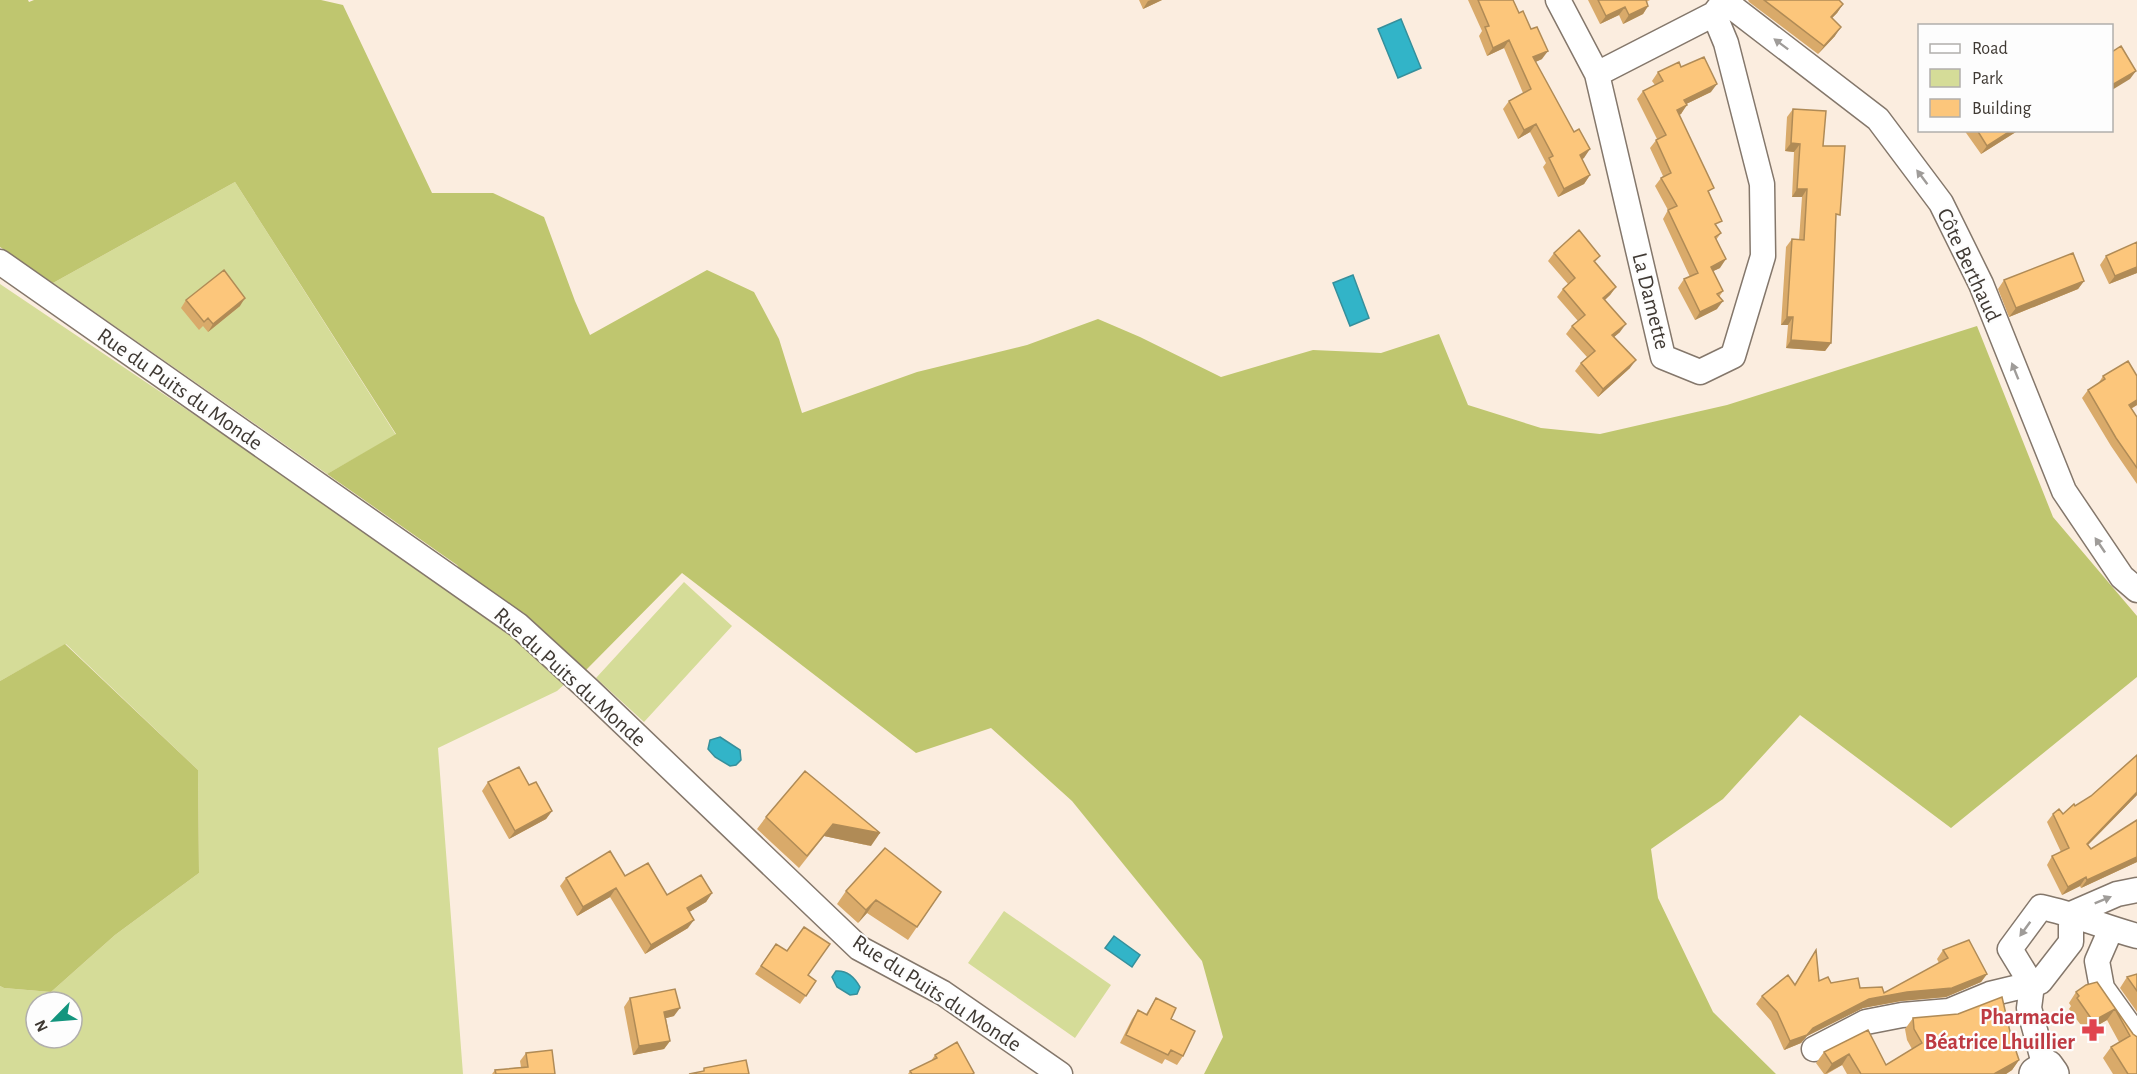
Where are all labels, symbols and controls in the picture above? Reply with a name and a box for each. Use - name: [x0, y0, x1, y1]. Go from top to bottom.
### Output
- legend: [1918, 24, 2113, 132]
- one-way arrow: [1774, 38, 1790, 50]
- text: Road: [1972, 40, 2008, 58]
- text: Park: [1972, 70, 2004, 88]
- text: Building: [1972, 100, 2032, 118]
- one-way arrow: [1915, 169, 1928, 185]
- street label: Côte Berthaud: [1933, 205, 2005, 325]
- street label: La Damette: [1628, 250, 1674, 352]
- street label: Rue du Puits du Monde: [93, 324, 267, 454]
- one-way arrow: [2010, 361, 2020, 379]
- one-way arrow: [2095, 537, 2106, 553]
- street label: Rue du Puits du Monde: [490, 603, 650, 751]
- one-way arrow: [2095, 895, 2113, 905]
- one-way arrow: [2019, 921, 2031, 937]
- street label: Rue du Puits du Monde: [849, 930, 1025, 1056]
- north arrow: [24, 990, 84, 1050]
- place label: Pharmacie Béatrice Lhuillier: [1925, 1006, 2075, 1053]
- text: N: [32, 1017, 51, 1034]
- pharmacy icon: Pharmacie Béatrice Lhuillier: [2080, 1017, 2106, 1043]

